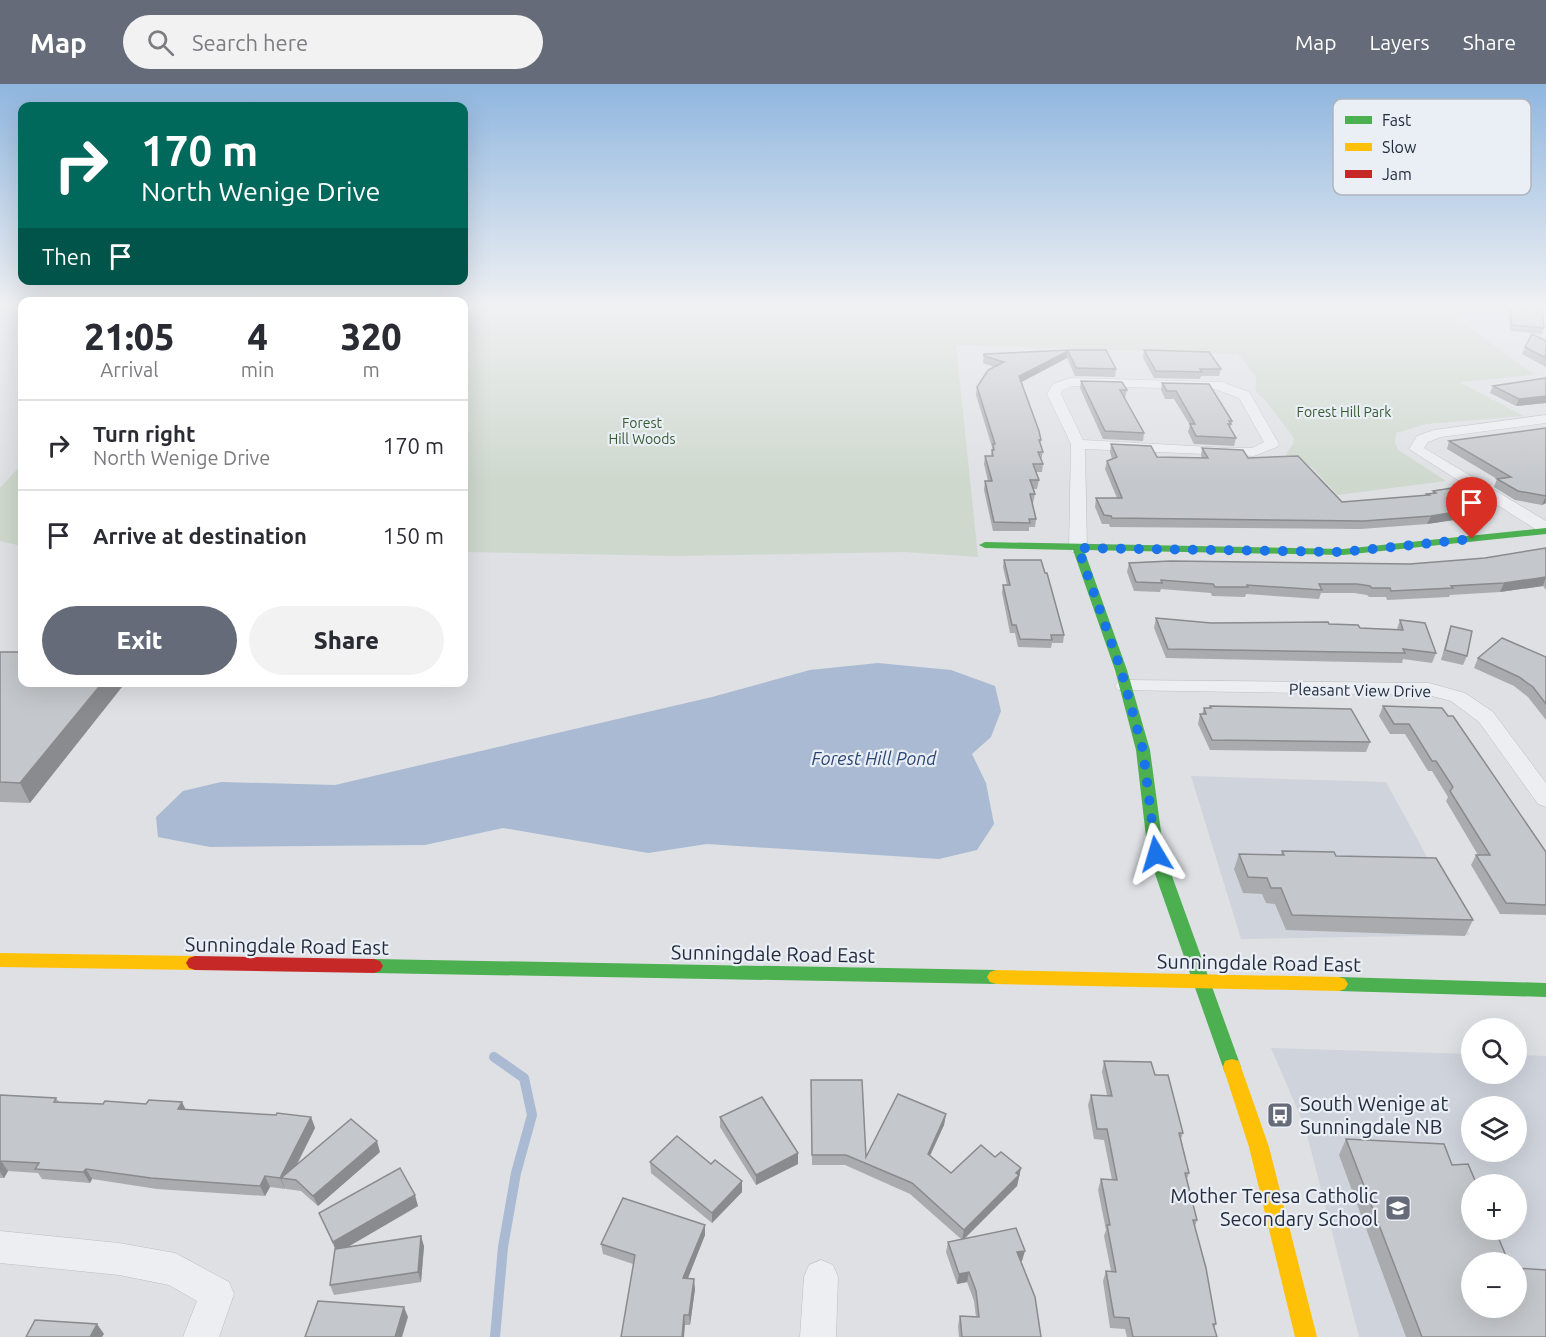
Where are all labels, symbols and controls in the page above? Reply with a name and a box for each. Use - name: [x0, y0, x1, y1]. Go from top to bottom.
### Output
- search box: [123, 15, 543, 69]
- icon: search: [144, 26, 177, 59]
- text: Map: [30, 27, 87, 58]
- text: Search here: [192, 30, 308, 55]
- text: Map: [1295, 30, 1336, 54]
- text: Layers: [1369, 30, 1430, 54]
- text: Share: [1463, 30, 1516, 54]
- legend: [1333, 99, 1531, 195]
- text: Fast: [1382, 111, 1412, 129]
- icon: right: [42, 126, 120, 204]
- text: 170 m: [141, 127, 258, 174]
- text: Slow: [1382, 138, 1417, 156]
- text: Jam: [1382, 165, 1412, 183]
- text: North Wenige Drive: [141, 176, 380, 206]
- icon: arrive: [104, 240, 137, 273]
- text: Then: [42, 244, 92, 269]
- text: 21:05: [84, 316, 174, 357]
- text: 4: [247, 316, 268, 357]
- text: 320: [341, 316, 402, 357]
- text: Arrival: [100, 358, 159, 381]
- text: min: [241, 358, 274, 381]
- text: m: [363, 358, 380, 381]
- park label: Forest Hill Park: [1297, 404, 1391, 420]
- park label: Forest Hill Woods: [608, 415, 676, 447]
- text: Turn right: [93, 421, 195, 446]
- icon: right: [42, 429, 75, 462]
- text: 170 m: [383, 433, 444, 458]
- text: North Wenige Drive: [93, 446, 270, 469]
- pin: [1446, 477, 1497, 539]
- icon: arrive: [1455, 486, 1488, 519]
- icon: arrive: [42, 519, 75, 552]
- text: Arrive at destination: [93, 523, 307, 548]
- text: 150 m: [383, 523, 444, 548]
- button: Exit: [42, 606, 237, 675]
- button: Share: [249, 606, 444, 675]
- street label: Pleasant View Drive: [1289, 680, 1431, 700]
- water label: Forest Hill Pond: [812, 748, 937, 768]
- position arrow: [1124, 822, 1188, 886]
- street label: Sunningdale Road East: [185, 932, 389, 959]
- street label: Sunningdale Road East: [671, 940, 875, 967]
- street label: Sunningdale Road East: [1157, 949, 1361, 976]
- map controls: [1461, 1018, 1527, 1318]
- button: search: [1461, 1018, 1527, 1084]
- place label: South Wenige at Sunningdale NB: [1300, 1092, 1448, 1138]
- button: layers: [1461, 1096, 1527, 1162]
- bus stop icon: South Wenige at Sunningdale NB: [1265, 1100, 1295, 1130]
- button: +: [1461, 1174, 1527, 1240]
- place label: Mother Teresa Catholic Secondary School: [1170, 1184, 1378, 1230]
- school or university icon: Mother Teresa Catholic Secondary School: [1383, 1193, 1413, 1223]
- button: −: [1461, 1252, 1527, 1318]

